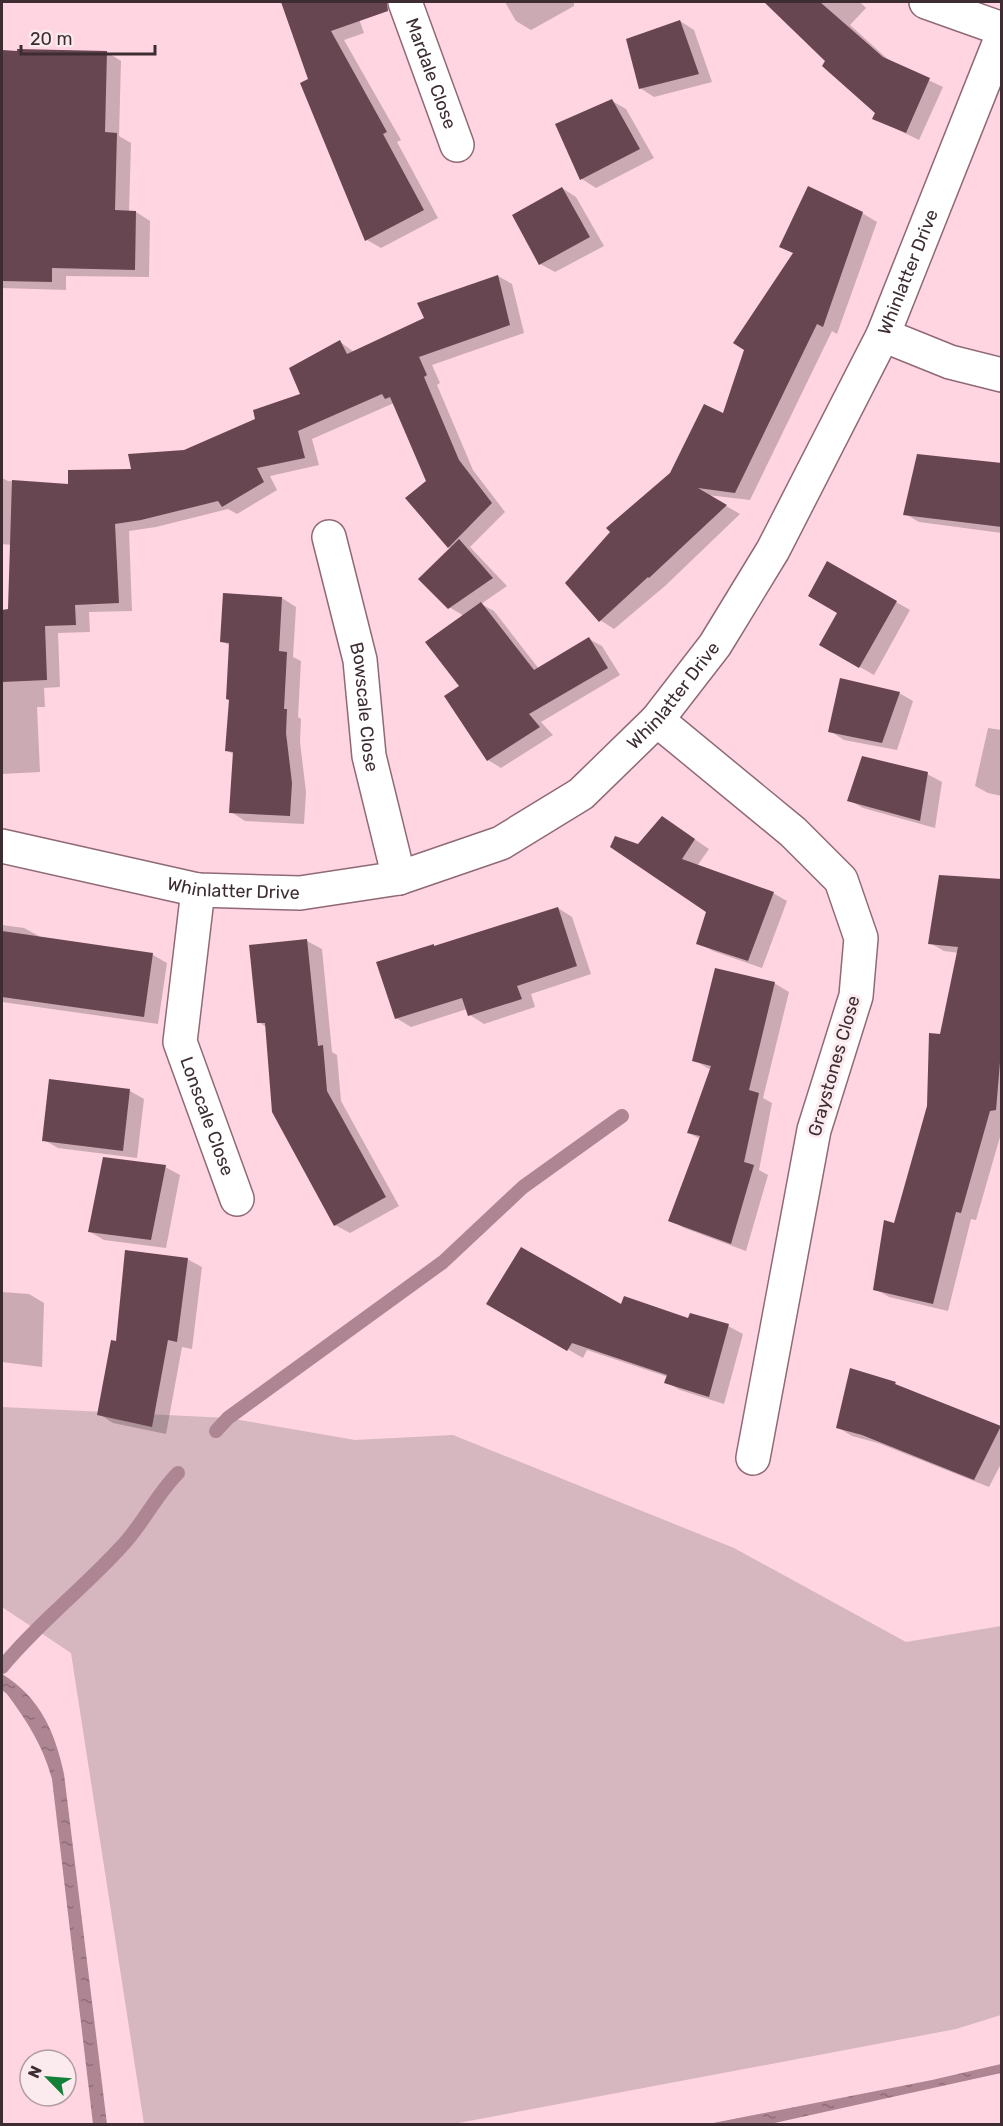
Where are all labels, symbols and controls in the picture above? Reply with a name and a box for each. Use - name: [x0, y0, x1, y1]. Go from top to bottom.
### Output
- street label: Mardale Close: [401, 15, 461, 132]
- scale bar: [21, 18, 154, 56]
- text: 20 m: [30, 28, 72, 50]
- street label: Whinlatter Drive: [873, 206, 943, 338]
- street label: Whinlatter Drive: [623, 637, 724, 754]
- street label: Bowscale Close: [345, 640, 383, 774]
- street label: Whinlatter Drive: [165, 872, 300, 904]
- street label: Graystones Close: [803, 993, 865, 1139]
- street label: Lonscale Close: [175, 1054, 239, 1179]
- north arrow: [18, 2048, 78, 2108]
- text: N: [24, 2063, 46, 2081]

